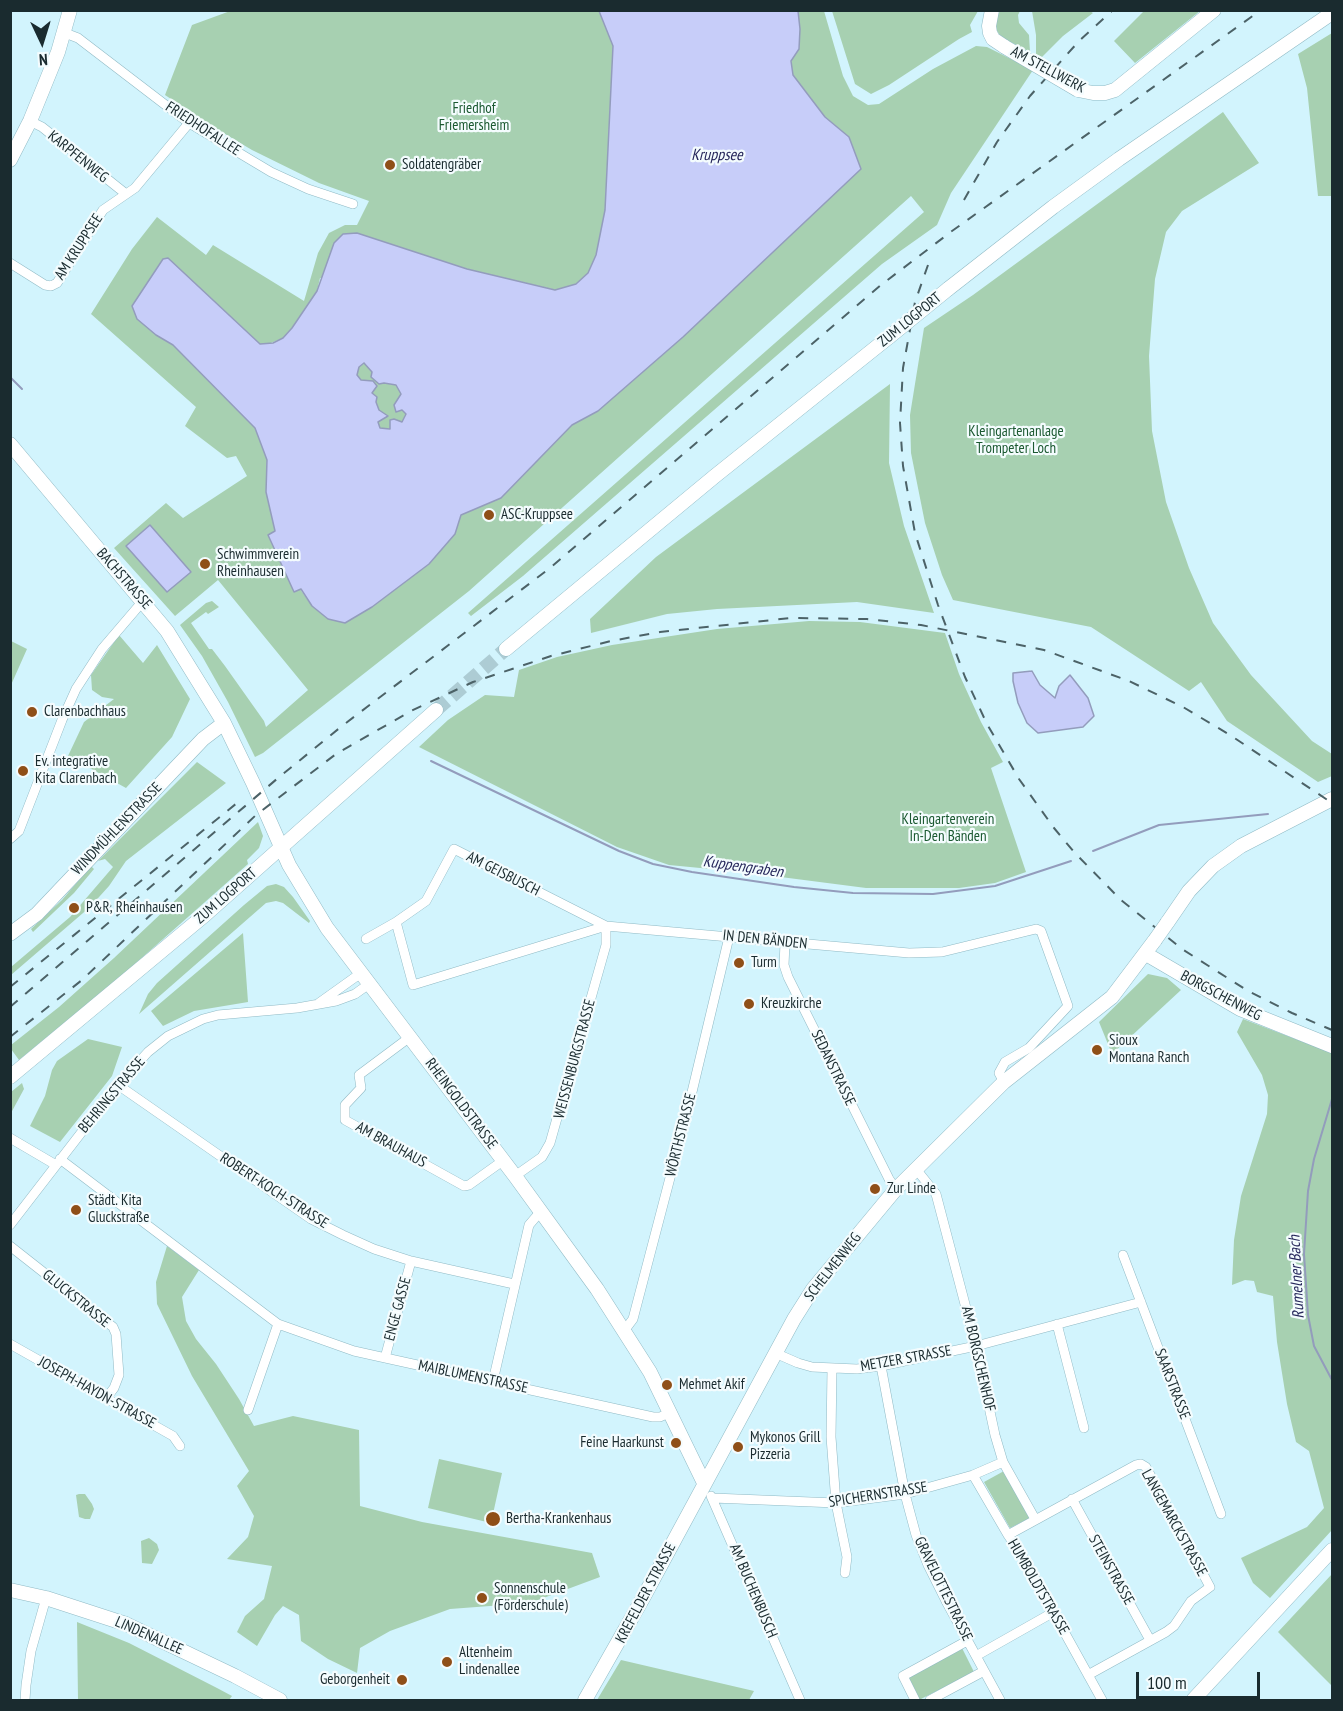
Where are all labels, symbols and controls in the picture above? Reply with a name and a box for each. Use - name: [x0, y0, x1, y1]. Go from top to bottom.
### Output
- north arrow: [12, 12, 72, 72]
- street label: AM STELLWERK: [1008, 43, 1088, 97]
- text: N: [38, 50, 48, 70]
- street label: FRIEDHOFALLEE: [162, 98, 244, 160]
- park label: Friedhof Friemersheim: [439, 100, 509, 135]
- street label: KARPFENWEG: [44, 127, 112, 187]
- water label: Kruppsee: [691, 145, 743, 165]
- place label: Soldatengräber: [402, 156, 481, 174]
- marker: Soldatengräber: [383, 158, 397, 172]
- street label: AM KRUPPSEE: [51, 211, 107, 283]
- street label: ZUM LOGPORT: [875, 289, 945, 351]
- park label: Kleingartenanlage Trompeter Loch: [968, 423, 1064, 458]
- place label: ASC-Kruppsee: [501, 506, 573, 524]
- marker: ASC-Kruppsee: [482, 508, 496, 522]
- street label: BACHSTRASSE: [93, 545, 155, 613]
- place label: Schwimmverein Rheinhausen: [217, 546, 299, 581]
- marker: Schwimmverein Rheinhausen: [198, 557, 212, 571]
- place label: Clarenbachhaus: [44, 703, 126, 721]
- marker: Clarenbachhaus: [25, 705, 39, 719]
- place label: Ev. integrative Kita Clarenbach: [35, 753, 117, 788]
- marker: Ev. integrative Kita Clarenbach: [16, 764, 30, 778]
- street label: WINDMÜHLENSTRASSE: [68, 779, 166, 879]
- park label: Kleingartenverein In-Den Bänden: [902, 811, 994, 846]
- street label: AM GEISBUSCH: [463, 848, 543, 900]
- water label: Kuppengraben: [702, 852, 784, 882]
- street label: ZUM LOGPORT: [191, 864, 261, 928]
- place label: P&R, Rheinhausen: [86, 899, 183, 917]
- marker: P&R, Rheinhausen: [67, 901, 81, 915]
- street label: IN DEN BÄNDEN: [722, 927, 808, 953]
- place label: Turm: [751, 954, 777, 972]
- marker: Turm: [732, 956, 746, 970]
- street label: BORGSCHENWEG: [1177, 967, 1265, 1025]
- place label: Kreuzkirche: [761, 995, 822, 1013]
- street label: WEISSENBURGSTRASSE: [550, 997, 600, 1121]
- marker: Kreuzkirche: [742, 997, 756, 1011]
- street label: SEDANSTRASSE: [807, 1027, 859, 1109]
- place label: Sioux Montana Ranch: [1109, 1032, 1189, 1067]
- marker: Sioux Montana Ranch: [1090, 1043, 1104, 1057]
- street label: BEHRINGSTRASSE: [75, 1053, 149, 1137]
- street label: RHEINGOLDSTRASSE: [421, 1055, 501, 1153]
- street label: WÖRTHSTRASSE: [662, 1091, 700, 1179]
- street label: AM BRAUHAUS: [353, 1118, 429, 1172]
- street label: ROBERT-KOCH-STRASSE: [216, 1149, 332, 1233]
- place label: Zur Linde: [887, 1180, 936, 1198]
- marker: Zur Linde: [868, 1182, 882, 1196]
- place label: Städt. Kita Gluckstraße: [88, 1192, 149, 1227]
- marker: Städt. Kita Gluckstraße: [69, 1203, 83, 1217]
- street label: SCHELMENWEG: [801, 1229, 865, 1305]
- water label: Rumelner Bach: [1285, 1235, 1309, 1319]
- street label: GLUCKSTRASSE: [38, 1266, 114, 1332]
- street label: ENGE GASSE: [381, 1275, 415, 1343]
- street label: AM BORGSCHENHOF: [957, 1305, 999, 1413]
- street label: METZER STRASSE: [859, 1342, 953, 1376]
- street label: SAARSTRASSE: [1150, 1346, 1194, 1422]
- street label: JOSEPH-HAYDN-STRASSE: [35, 1353, 159, 1433]
- street label: MAIBLUMENSTRASSE: [417, 1357, 529, 1397]
- place label: Mehmet Akif: [679, 1376, 745, 1394]
- marker: Mehmet Akif: [660, 1378, 674, 1392]
- place label: Mykonos Grill Pizzeria: [750, 1429, 820, 1464]
- place label: Feine Haarkunst: [580, 1434, 664, 1452]
- marker: Feine Haarkunst: [669, 1436, 683, 1450]
- marker: Mykonos Grill Pizzeria: [731, 1440, 745, 1454]
- street label: LANGEMARCKSTRASSE: [1137, 1466, 1211, 1580]
- street label: SPICHERNSTRASSE: [827, 1478, 929, 1512]
- marker: Bertha-Krankenhaus: [484, 1510, 502, 1528]
- place label: Bertha-Krankenhaus: [506, 1510, 611, 1528]
- street label: STEINSTRASSE: [1084, 1532, 1138, 1608]
- street label: GRAVELOTTESTRASSE: [910, 1534, 976, 1644]
- street label: HUMBOLDTSTRASSE: [1003, 1536, 1073, 1638]
- street label: KREFELDER STRASSE: [612, 1540, 680, 1646]
- street label: AM BUCHENBUSCH: [725, 1541, 781, 1641]
- place label: Sonnenschule (Förderschule): [494, 1580, 568, 1615]
- marker: Sonnenschule (Förderschule): [475, 1591, 489, 1605]
- street label: LINDENALLEE: [112, 1613, 186, 1659]
- place label: Altenheim Lindenallee: [459, 1644, 520, 1679]
- marker: Altenheim Lindenallee: [440, 1655, 454, 1669]
- scale bar: [1139, 1660, 1264, 1698]
- place label: Geborgenheit: [320, 1671, 390, 1689]
- text: 100 m: [1147, 1671, 1187, 1694]
- marker: Geborgenheit: [395, 1673, 409, 1687]

